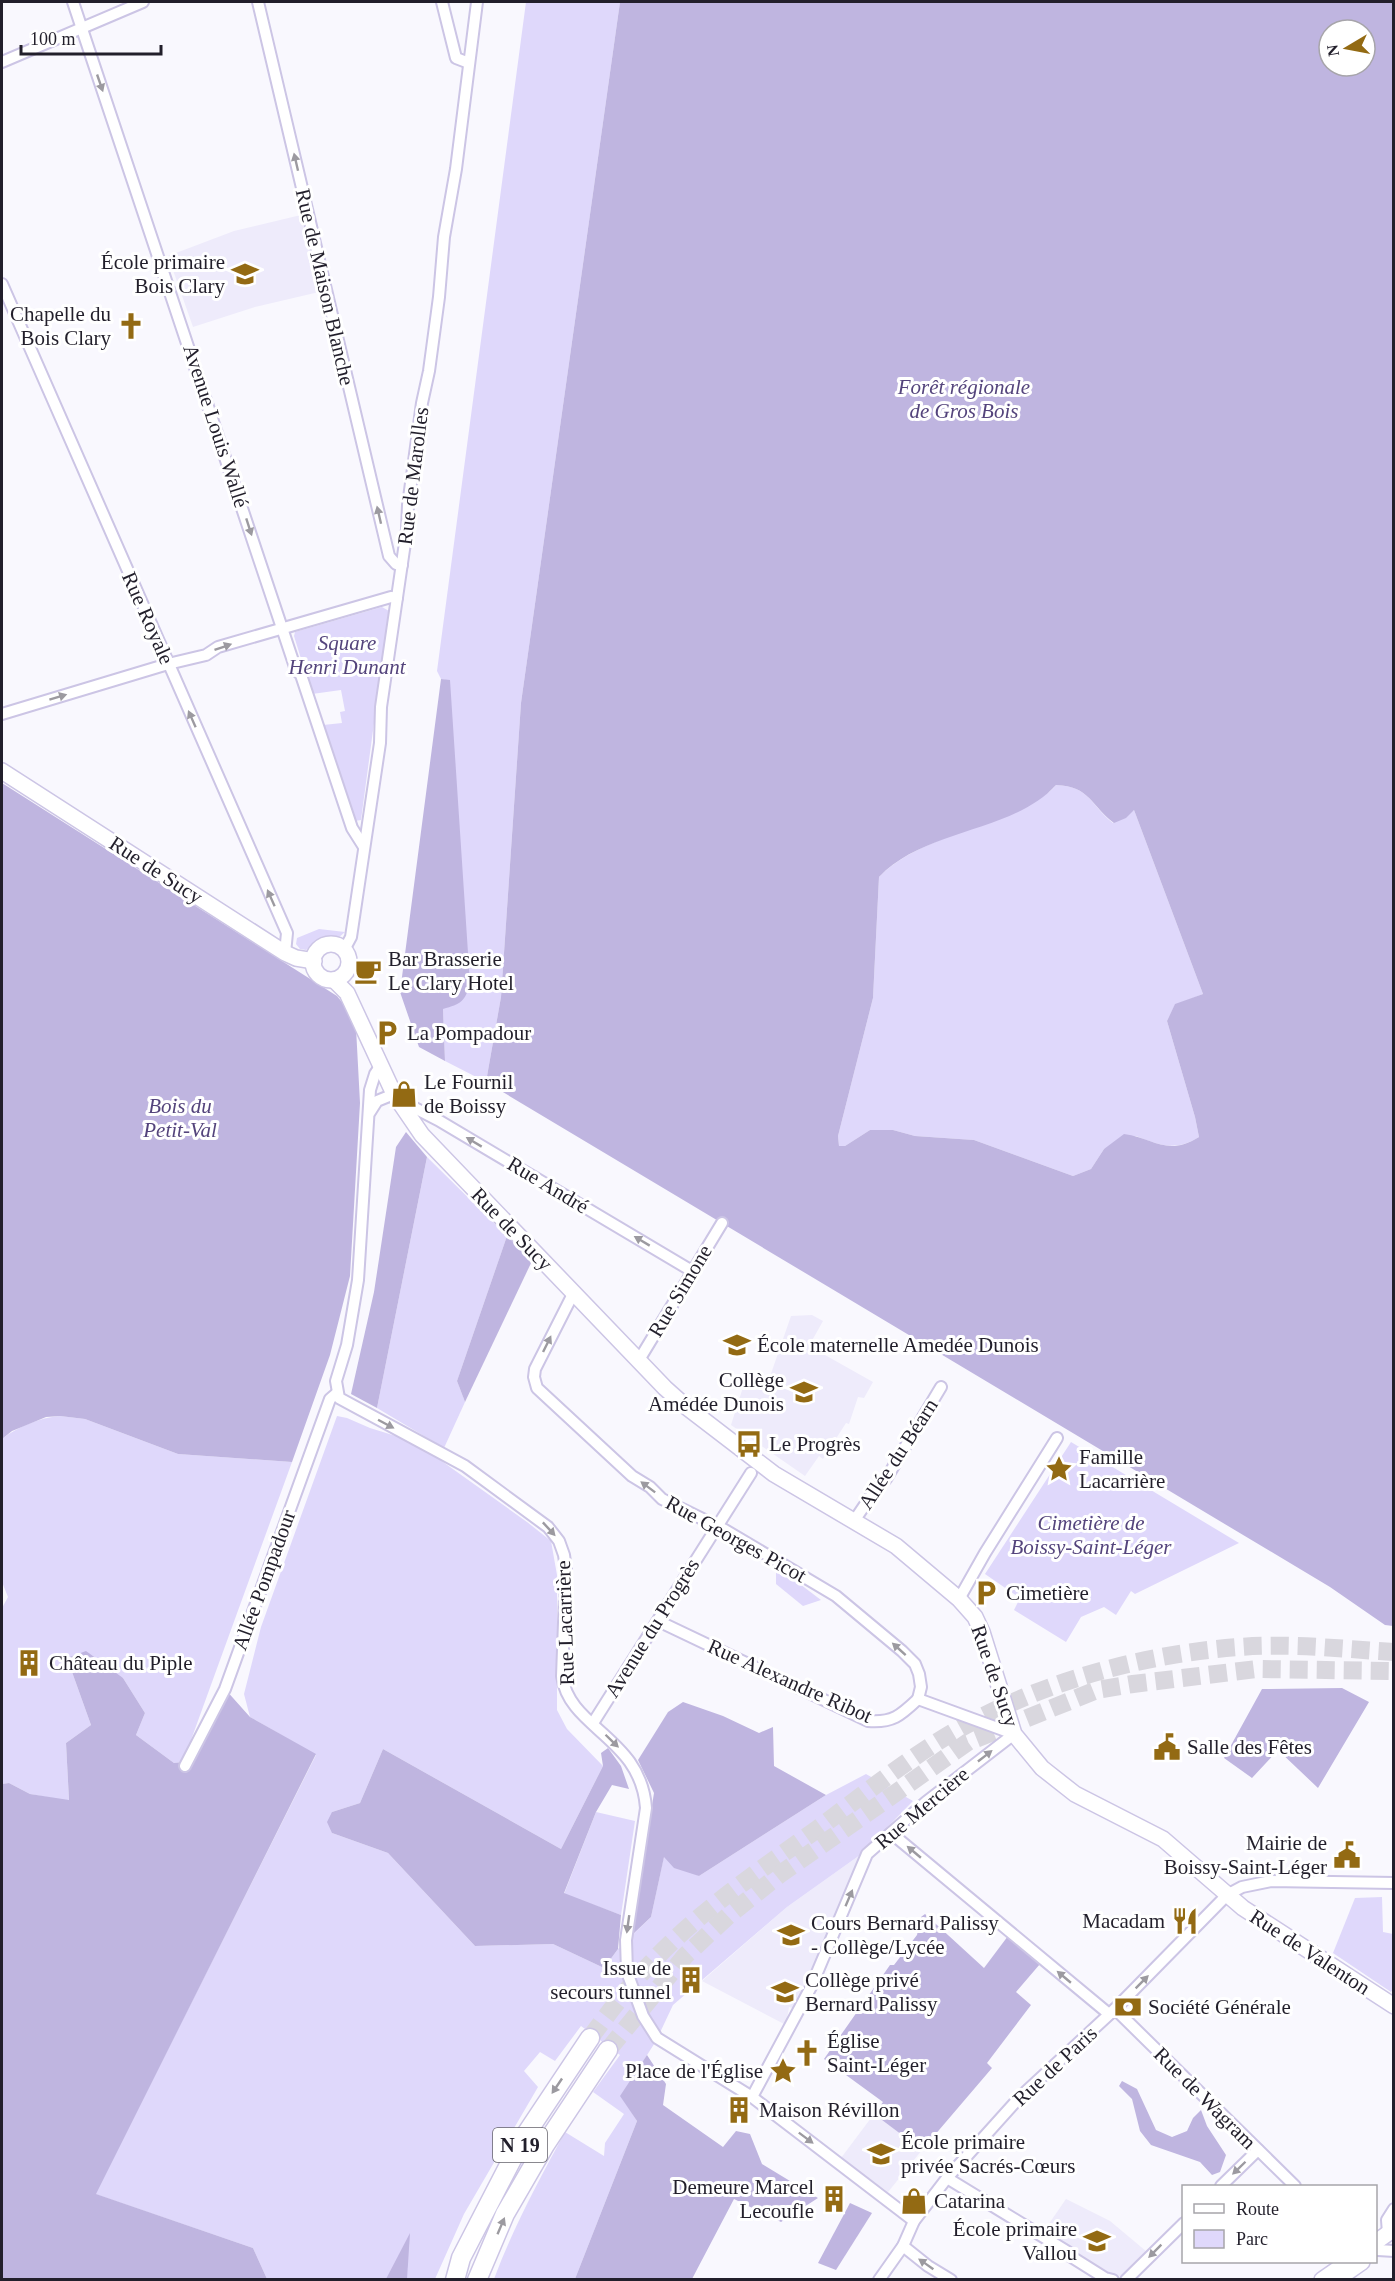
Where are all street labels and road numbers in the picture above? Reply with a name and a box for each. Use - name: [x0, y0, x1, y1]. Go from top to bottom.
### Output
- street label: Rue de Maison Blanche: [291, 186, 359, 388]
- street label: Avenue Louis Wallé: [178, 341, 254, 511]
- street label: Rue de Marolles: [393, 406, 433, 546]
- street label: Rue Royale: [117, 568, 179, 668]
- street label: Rue de Sucy: [105, 831, 207, 909]
- street label: Rue André: [503, 1151, 593, 1219]
- street label: Rue de Sucy: [466, 1182, 558, 1276]
- street label: Rue Simone: [643, 1241, 717, 1341]
- street label: Allée du Béarn: [853, 1394, 943, 1514]
- street label: Rue Georges Picot: [661, 1490, 811, 1588]
- street label: Allée Pompadour: [227, 1507, 301, 1653]
- street label: Avenue du Progrès: [600, 1554, 704, 1702]
- street label: Rue Lacarrière: [551, 1560, 579, 1686]
- street label: Rue de Sucy: [966, 1622, 1024, 1731]
- street label: Rue Alexandre Ribot: [704, 1634, 876, 1728]
- street label: Rue Mercière: [870, 1762, 974, 1854]
- street label: Rue de Valenton: [1245, 1904, 1375, 2000]
- street label: Rue de Paris: [1008, 2021, 1102, 2111]
- street label: Rue de Wagram: [1149, 2042, 1261, 2154]
- road number: N 19: [493, 2128, 547, 2162]

